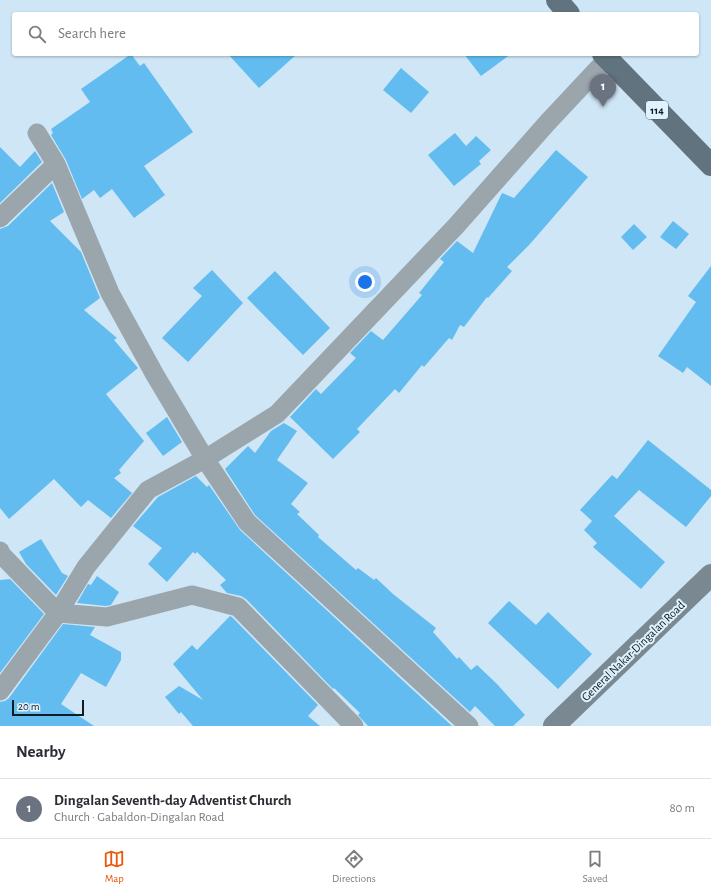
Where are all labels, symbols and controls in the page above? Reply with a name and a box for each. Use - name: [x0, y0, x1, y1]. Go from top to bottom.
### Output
- search box: [12, 12, 699, 56]
- icon: search: [26, 23, 48, 45]
- text: Search here: [58, 26, 126, 41]
- pin: 1: [590, 74, 616, 107]
- road number: 114: [646, 101, 668, 119]
- your location: [355, 272, 375, 292]
- street label: General Nakar-Dingalan Road: [579, 599, 687, 703]
- scale bar: [12, 698, 84, 717]
- text: 20 m: [18, 701, 39, 712]
- text: Nearby: [16, 743, 66, 760]
- text: Dingalan Seventh-day Adventist Church: [54, 793, 292, 808]
- text: 1: [27, 802, 31, 815]
- text: 80 m: [669, 802, 695, 815]
- text: Church · Gabaldon-Dingalan Road: [54, 811, 224, 824]
- tab: Map: [103, 848, 125, 885]
- tab: Directions: [332, 848, 376, 885]
- tab: Saved: [582, 848, 608, 885]

